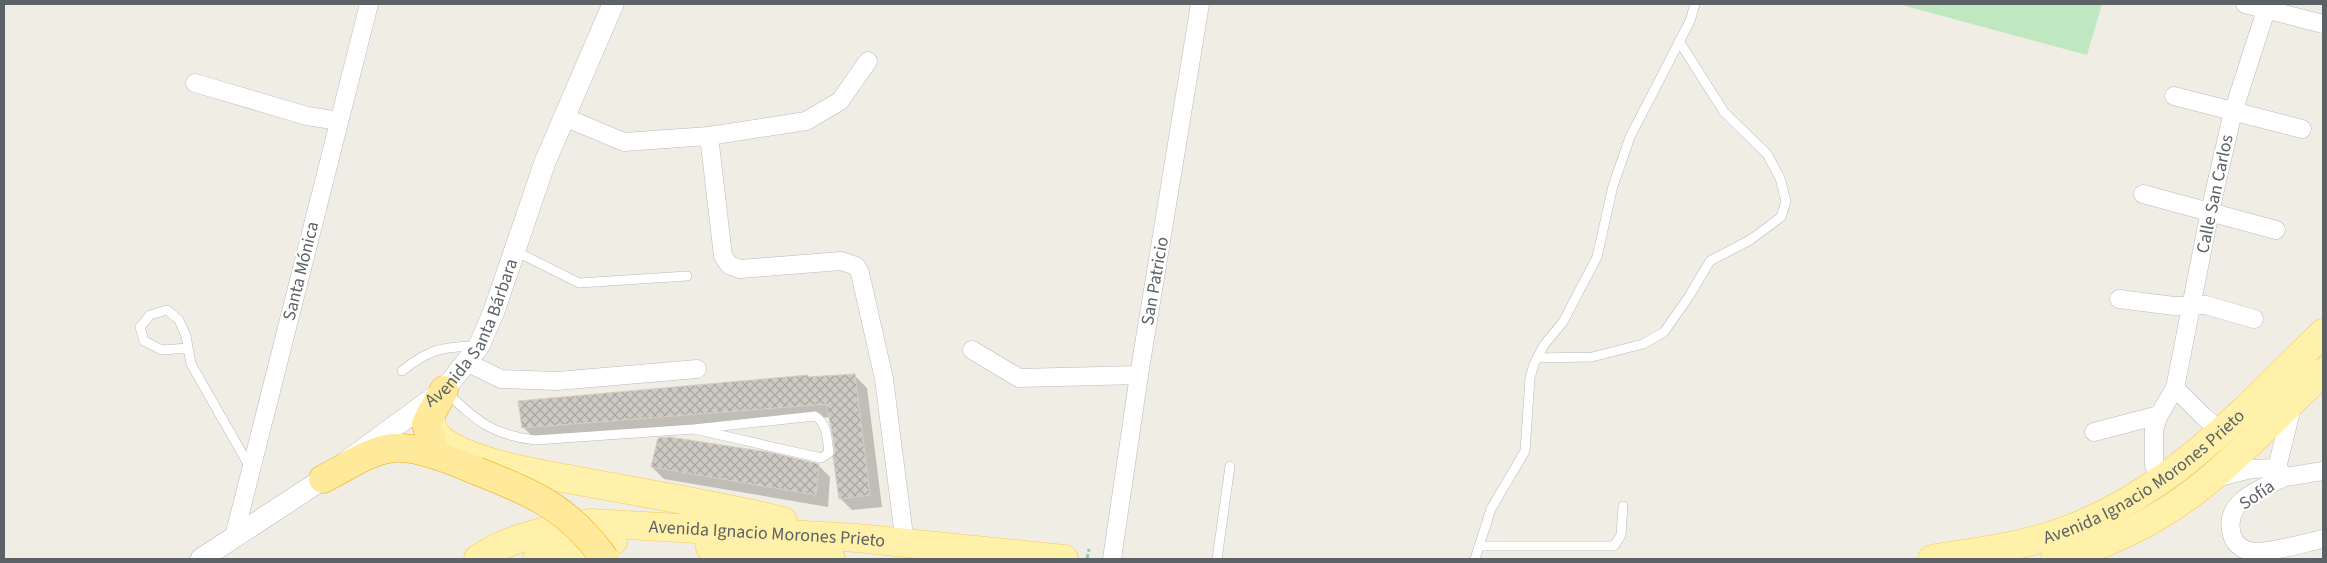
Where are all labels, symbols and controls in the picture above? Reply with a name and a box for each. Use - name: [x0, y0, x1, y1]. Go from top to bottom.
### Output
- street label: Calle San Carlos: [2190, 132, 2240, 256]
- street label: Santa Mónica: [277, 219, 325, 323]
- street label: San Patricio: [1135, 235, 1175, 327]
- street label: Avenida Santa Bárbara: [419, 255, 524, 413]
- street label: Avenida Ignacio Morones Prieto: [2040, 403, 2250, 550]
- street label: Sofía: [2234, 474, 2280, 516]
- street label: Avenida Ignacio Morones Prieto: [648, 514, 886, 553]

